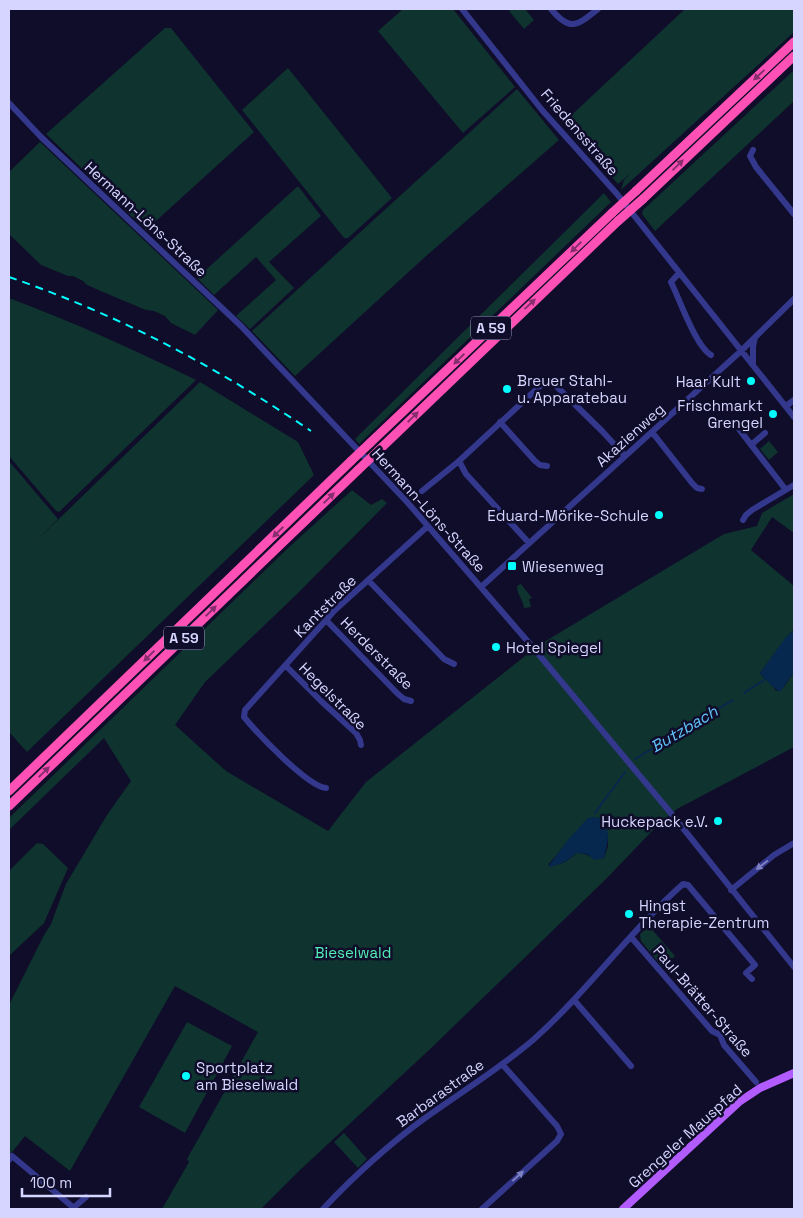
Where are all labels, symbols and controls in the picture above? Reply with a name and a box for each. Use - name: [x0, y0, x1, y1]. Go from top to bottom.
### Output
- one-way arrow: [753, 69, 765, 81]
- street label: Friedensstraße: [537, 85, 623, 179]
- street label: Hermann-Löns-Straße: [81, 157, 211, 281]
- one-way arrow: [672, 159, 684, 171]
- one-way arrow: [571, 241, 583, 253]
- one-way arrow: [524, 298, 536, 310]
- road number: A 59: [471, 316, 511, 339]
- one-way arrow: [453, 353, 465, 365]
- place label: Breuer Stahl- u. Apparatebau: [517, 371, 627, 407]
- place label: Haar Kult: [676, 372, 741, 391]
- marker: Haar Kult: [745, 375, 757, 387]
- marker: Breuer Stahl- u. Apparatebau: [501, 383, 513, 395]
- place label: Frischmarkt Grengel: [677, 396, 763, 432]
- street label: Akazienweg: [592, 399, 668, 471]
- marker: Frischmarkt Grengel: [767, 408, 779, 420]
- one-way arrow: [407, 411, 419, 423]
- street label: Hermann-Löns-Straße: [368, 444, 490, 576]
- one-way arrow: [322, 492, 334, 504]
- place label: Eduard-Mörike-Schule: [487, 506, 649, 525]
- marker: Eduard-Mörike-Schule: [653, 509, 665, 521]
- one-way arrow: [273, 526, 285, 538]
- place label: Wiesenweg: [522, 557, 604, 576]
- marker: Wiesenweg: [506, 560, 518, 572]
- street label: Kantstraße: [290, 571, 360, 641]
- one-way arrow: [205, 605, 217, 617]
- street label: Herderstraße: [337, 613, 417, 693]
- road number: A 59: [164, 626, 204, 650]
- place label: Hotel Spiegel: [506, 638, 601, 657]
- marker: Hotel Spiegel: [490, 641, 502, 653]
- one-way arrow: [143, 650, 155, 662]
- street label: Hegelstraße: [295, 658, 371, 734]
- water label: Butzbach: [647, 700, 722, 757]
- one-way arrow: [38, 766, 50, 778]
- place label: Huckepack e.V.: [601, 812, 708, 831]
- marker: Huckepack e.V.: [712, 815, 724, 827]
- one-way arrow: [755, 860, 769, 870]
- place label: Hingst Therapie-Zentrum: [639, 896, 769, 932]
- marker: Hingst Therapie-Zentrum: [623, 908, 635, 920]
- street label: Paul-Brätter-Straße: [649, 941, 757, 1061]
- park label: Bieselwald: [315, 943, 391, 962]
- street label: Barbarastraße: [393, 1055, 488, 1131]
- place label: Sportplatz am Bieselwald: [196, 1058, 298, 1094]
- marker: Sportplatz am Bieselwald: [180, 1070, 192, 1082]
- street label: Grengeler Mauspfad: [624, 1080, 746, 1192]
- scale bar: [22, 1166, 110, 1198]
- one-way arrow: [511, 1170, 523, 1182]
- text: 100 m: [30, 1173, 72, 1192]

